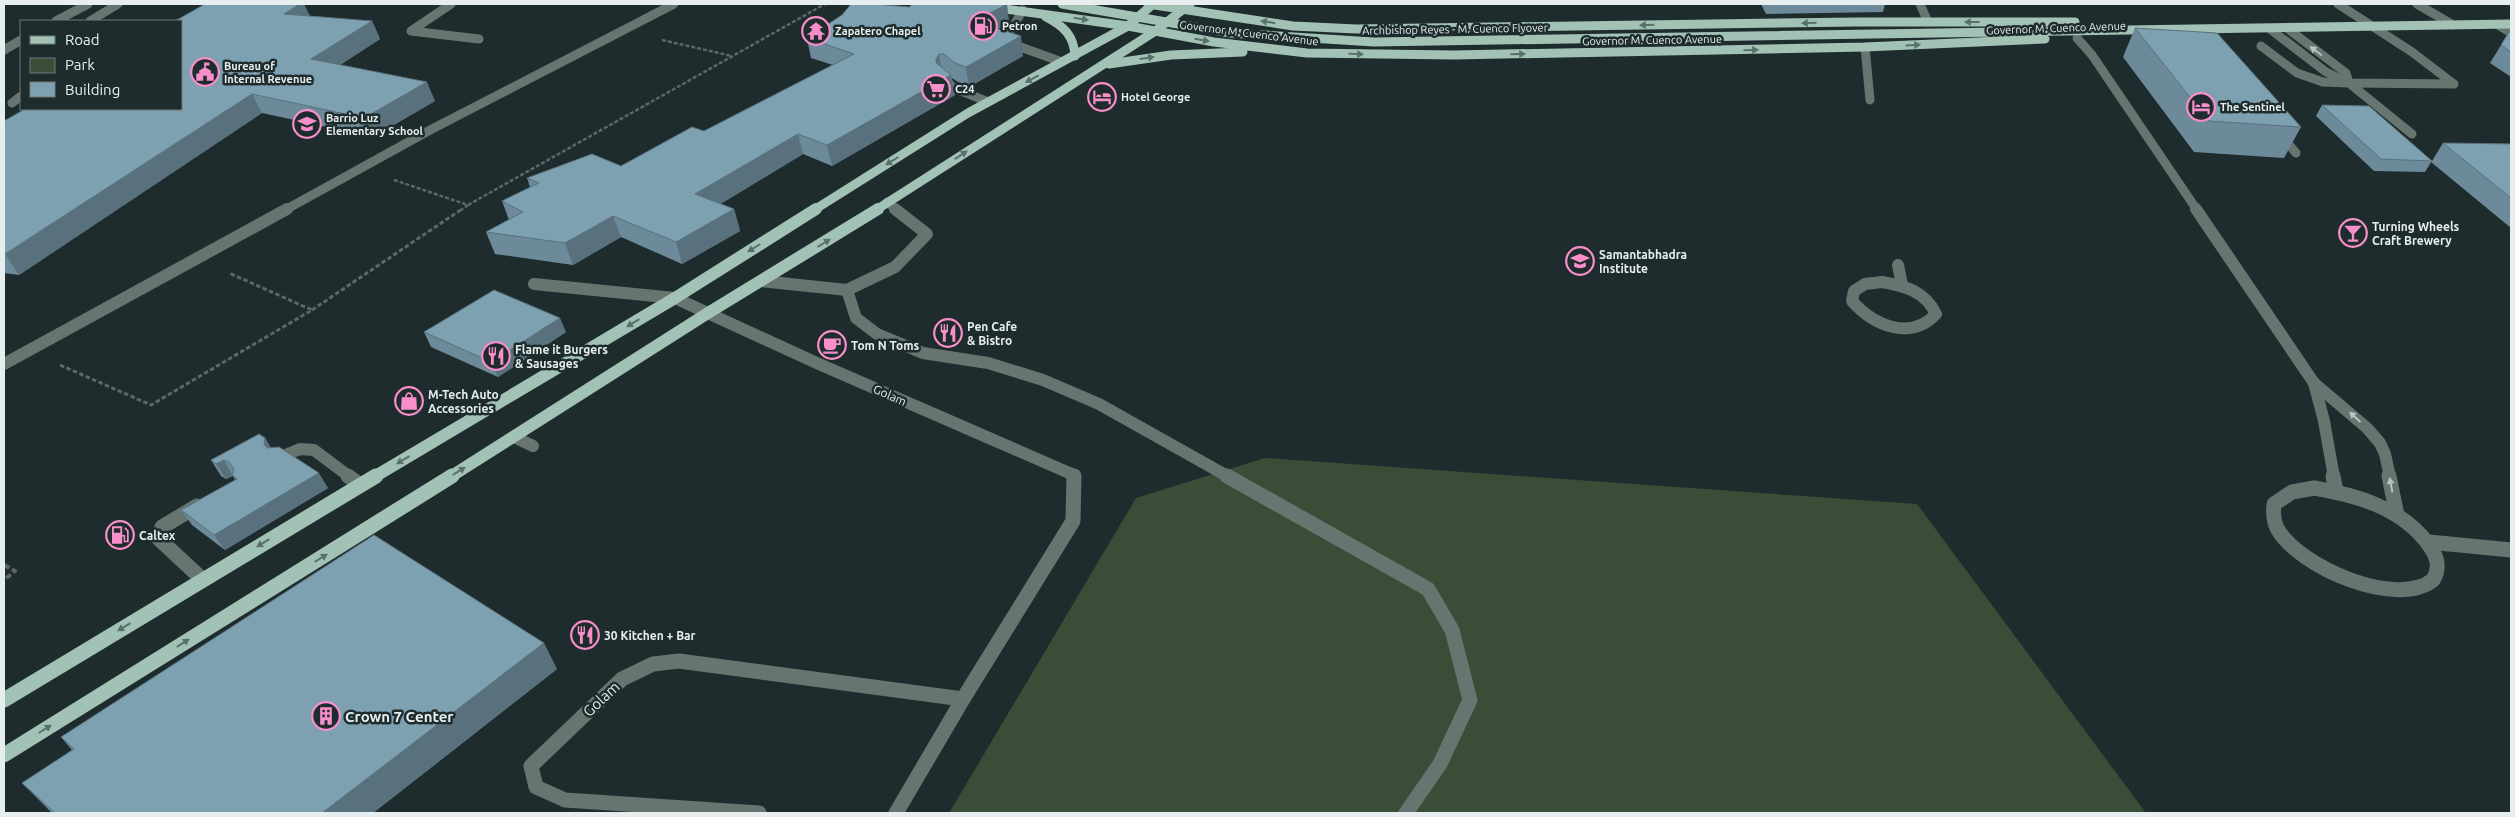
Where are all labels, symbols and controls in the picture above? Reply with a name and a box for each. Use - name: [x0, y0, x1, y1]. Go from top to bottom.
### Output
- fuel station icon: Petron: [968, 11, 998, 41]
- one-way arrow: [1074, 15, 1090, 23]
- temple icon: Zapatero Chapel: [801, 16, 831, 46]
- one-way arrow: [1260, 18, 1276, 26]
- one-way arrow: [1963, 18, 1979, 26]
- street label: Governor M. Cuenco Avenue: [1179, 19, 1319, 47]
- one-way arrow: [1801, 19, 1817, 27]
- legend: [20, 20, 182, 110]
- place label: Petron: [1002, 20, 1037, 32]
- street label: Governor M. Cuenco Avenue: [1986, 20, 2126, 36]
- street label: Archbishop Reyes - M. Cuenco Flyover: [1362, 21, 1549, 37]
- one-way arrow: [1639, 21, 1655, 29]
- place label: Zapatero Chapel: [835, 25, 921, 37]
- text: Road: [65, 31, 100, 48]
- street label: Governor M. Cuenco Avenue: [1582, 33, 1722, 47]
- one-way arrow: [1194, 36, 1210, 44]
- one-way arrow: [1905, 41, 1921, 49]
- one-way arrow: [1743, 45, 1759, 53]
- one-way arrow: [2310, 45, 2323, 56]
- one-way arrow: [1348, 50, 1364, 58]
- one-way arrow: [1510, 50, 1526, 58]
- one-way arrow: [1139, 54, 1155, 62]
- text: Park: [65, 56, 95, 73]
- public building icon: Bureau of Internal Revenue: [190, 57, 220, 87]
- place label: Bureau of Internal Revenue: [224, 60, 312, 85]
- supermarket icon: C24: [921, 74, 951, 104]
- one-way arrow: [1025, 75, 1039, 83]
- text: Building: [65, 81, 120, 98]
- hotel icon: Hotel George: [1087, 82, 1117, 112]
- place label: C24: [955, 83, 974, 95]
- place label: Hotel George: [1121, 91, 1190, 103]
- hotel icon: The Sentinel: [2186, 92, 2216, 122]
- place label: The Sentinel: [2220, 101, 2286, 113]
- school or university icon: Barrio Luz Elementary School: [292, 109, 322, 139]
- place label: Barrio Luz Elementary School: [326, 112, 424, 137]
- one-way arrow: [954, 150, 968, 160]
- one-way arrow: [885, 156, 898, 166]
- bar icon: Turning Wheels Craft Brewery: [2338, 218, 2368, 248]
- place label: Turning Wheels Craft Brewery: [2372, 220, 2460, 247]
- one-way arrow: [818, 238, 831, 248]
- one-way arrow: [748, 243, 761, 252]
- school or university icon: Samantabhadra Institute: [1565, 246, 1595, 276]
- place label: Samantabhadra Institute: [1599, 248, 1687, 275]
- one-way arrow: [626, 318, 639, 327]
- restaurant icon: Pen Cafe & Bistro: [933, 318, 963, 348]
- place label: Pen Cafe & Bistro: [967, 320, 1017, 347]
- cafe icon: Tom N Toms: [817, 330, 847, 360]
- place label: Tom N Toms: [851, 339, 920, 352]
- restaurant icon: Flame it Burgers & Sausages: [481, 341, 511, 371]
- place label: Flame it Burgers & Sausages: [515, 343, 608, 370]
- street label: Golam: [872, 382, 908, 408]
- shop icon: M-Tech Auto Accessories: [394, 386, 424, 416]
- place label: M-Tech Auto Accessories: [428, 388, 499, 415]
- one-way arrow: [2349, 411, 2361, 423]
- one-way arrow: [396, 455, 409, 464]
- one-way arrow: [452, 467, 466, 476]
- one-way arrow: [2387, 477, 2395, 492]
- fuel station icon: Caltex: [105, 520, 135, 550]
- place label: Caltex: [139, 529, 176, 542]
- one-way arrow: [257, 538, 270, 547]
- one-way arrow: [315, 553, 328, 562]
- restaurant icon: 30 Kitchen + Bar: [570, 620, 600, 650]
- one-way arrow: [118, 622, 131, 631]
- place label: 30 Kitchen + Bar: [604, 629, 696, 642]
- one-way arrow: [177, 639, 190, 648]
- street label: Golam: [579, 678, 623, 720]
- building icon: Crown 7 Center: [311, 701, 341, 731]
- place label: Crown 7 Center: [345, 708, 454, 725]
- one-way arrow: [39, 724, 52, 734]

